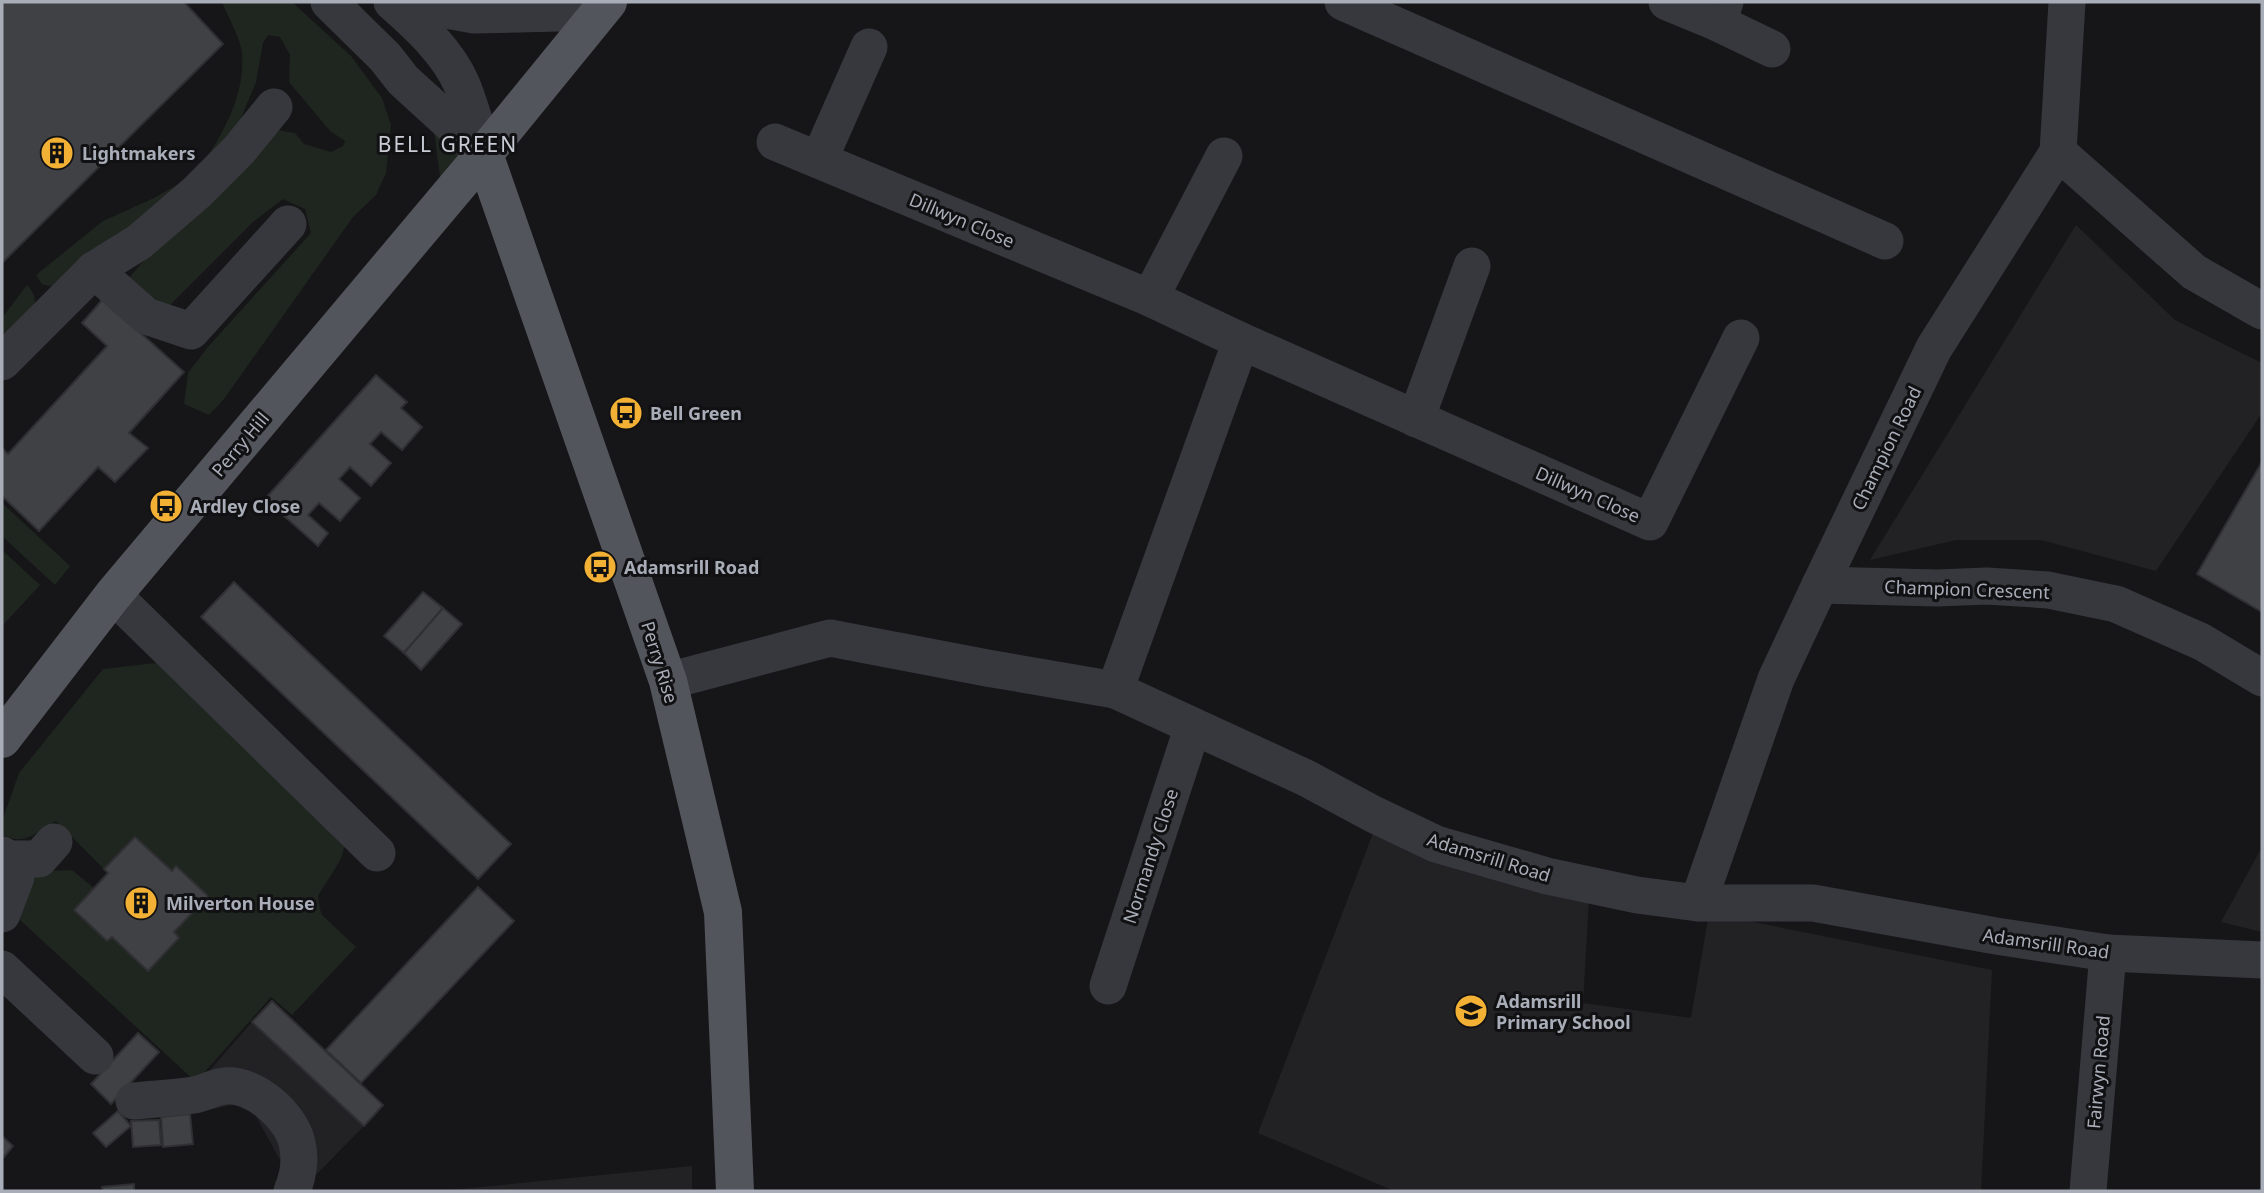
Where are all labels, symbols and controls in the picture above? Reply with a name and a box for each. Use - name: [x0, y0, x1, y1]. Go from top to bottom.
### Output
- district label: BELL GREEN: [378, 130, 518, 158]
- building icon: Lightmakers: [38, 134, 76, 172]
- place label: Lightmakers: [82, 141, 196, 165]
- street label: Dillwyn Close: [906, 187, 1018, 253]
- street label: Champion Road: [1846, 382, 1926, 514]
- bus stop icon: Bell Green: [607, 394, 645, 432]
- place label: Bell Green: [650, 401, 742, 425]
- street label: Perry Hill: [206, 407, 274, 481]
- street label: Dillwyn Close: [1532, 460, 1644, 528]
- bus stop icon: Ardley Close: [147, 487, 185, 525]
- place label: Ardley Close: [190, 494, 300, 518]
- bus stop icon: Adamsrill Road: [581, 548, 619, 586]
- place label: Adamsrill Road: [624, 555, 759, 579]
- street label: Champion Crescent: [1884, 574, 2051, 604]
- street label: Perry Rise: [636, 618, 684, 706]
- street label: Normandy Close: [1117, 785, 1183, 927]
- street label: Adamsrill Road: [1425, 827, 1553, 887]
- building icon: Milverton House: [122, 884, 160, 922]
- place label: Milverton House: [166, 891, 315, 915]
- street label: Adamsrill Road: [1981, 922, 2111, 964]
- place label: Adamsrill Primary School: [1496, 989, 1631, 1034]
- school or university icon: Adamsrill Primary School: [1452, 992, 1490, 1030]
- street label: Fairwyn Road: [2081, 1014, 2115, 1130]

